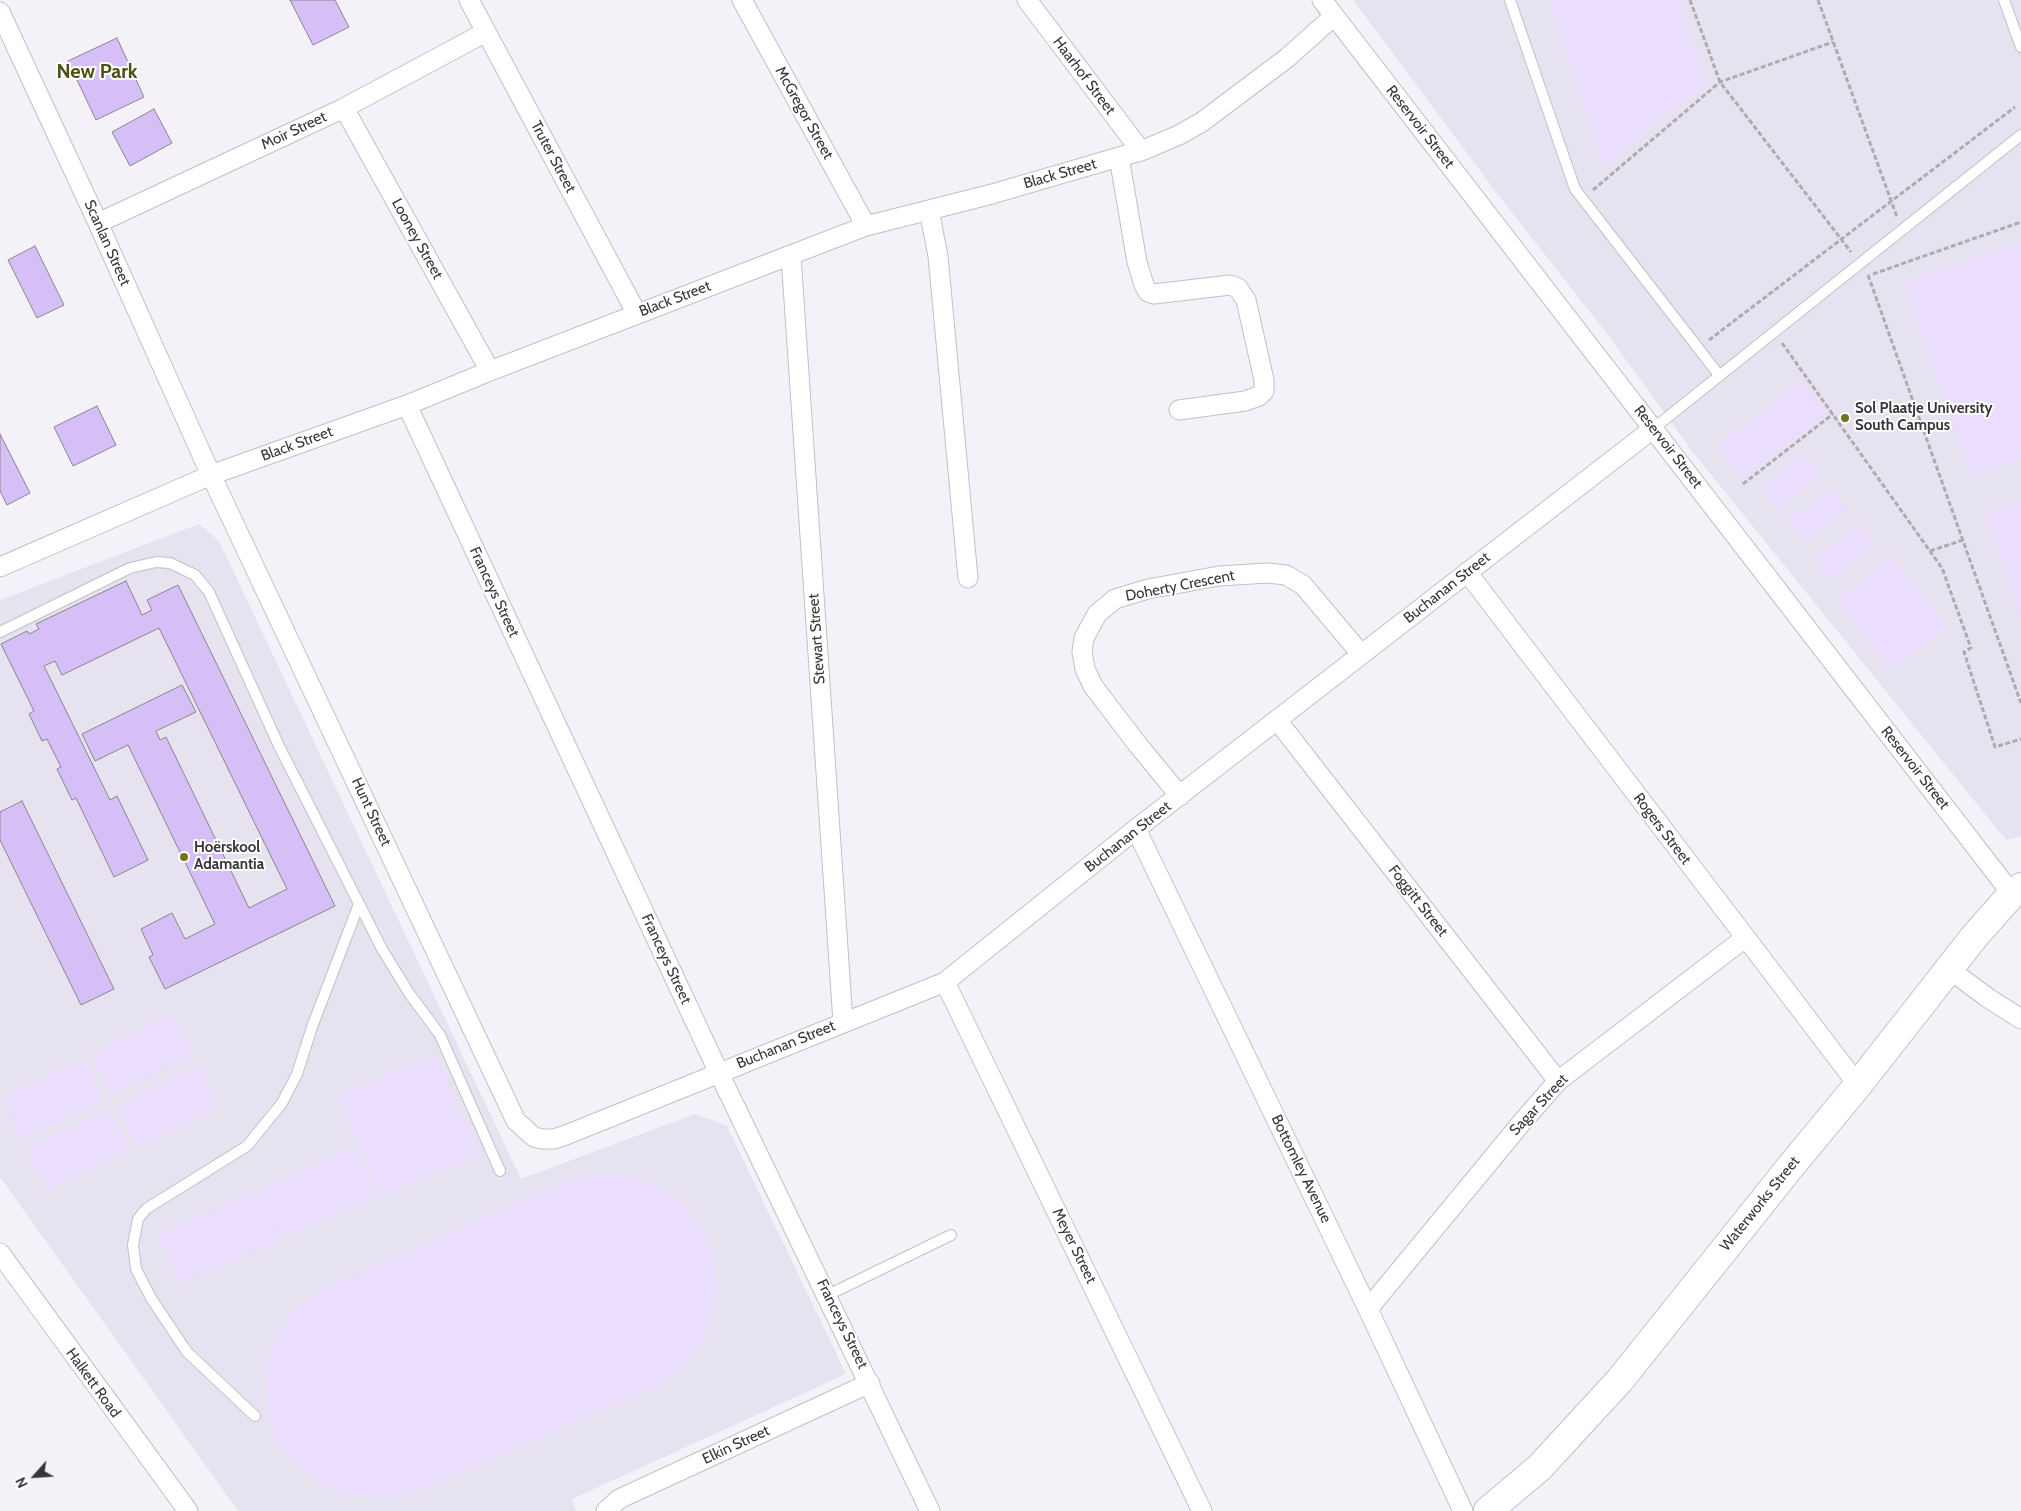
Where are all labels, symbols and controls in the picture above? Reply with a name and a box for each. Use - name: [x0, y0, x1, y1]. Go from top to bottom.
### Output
- street label: Haarhof Street: [1049, 34, 1119, 118]
- district label: New Park: [56, 60, 138, 84]
- street label: McGregor Street: [771, 63, 837, 163]
- street label: Reservoir Street: [1382, 82, 1458, 172]
- street label: Moir Street: [258, 108, 330, 154]
- street label: Truter Street: [527, 118, 579, 196]
- street label: Black Street: [1021, 155, 1099, 193]
- street label: Looney Street: [387, 196, 447, 282]
- street label: Scanlan Street: [80, 197, 134, 289]
- street label: Black Street: [637, 277, 713, 321]
- place label: Sol Plaatje University South Campus: [1855, 400, 1993, 435]
- street label: Reservoir Street: [1630, 402, 1706, 492]
- marker: Sol Plaatje University South Campus: [1839, 412, 1851, 424]
- street label: Black Street: [259, 423, 335, 465]
- street label: Franceys Street: [465, 544, 523, 640]
- street label: Buchanan Street: [1400, 549, 1494, 627]
- street label: Doherty Crescent: [1124, 567, 1236, 605]
- street label: Stewart Street: [805, 593, 829, 685]
- street label: Reservoir Street: [1877, 723, 1953, 813]
- street label: Hunt Street: [347, 775, 395, 849]
- street label: Rogers Street: [1629, 790, 1695, 868]
- street label: Buchanan Street: [1081, 798, 1175, 876]
- place label: Hoërskool Adamantia: [194, 839, 264, 874]
- marker: Hoërskool Adamantia: [178, 851, 190, 863]
- street label: Foggitt Street: [1384, 862, 1452, 940]
- street label: Franceys Street: [637, 911, 695, 1007]
- street label: Buchanan Street: [734, 1017, 838, 1073]
- street label: Sagar Street: [1506, 1071, 1572, 1139]
- street label: Bottomley Avenue: [1267, 1112, 1335, 1226]
- street label: Waterworks Street: [1716, 1153, 1804, 1255]
- street label: Meyer Street: [1048, 1205, 1100, 1287]
- street label: Franceys Street: [813, 1276, 871, 1372]
- street label: Halkett Road: [62, 1345, 124, 1421]
- street label: Elkin Street: [700, 1422, 772, 1468]
- north arrow: [10, 1451, 60, 1501]
- text: N: [11, 1474, 32, 1491]

